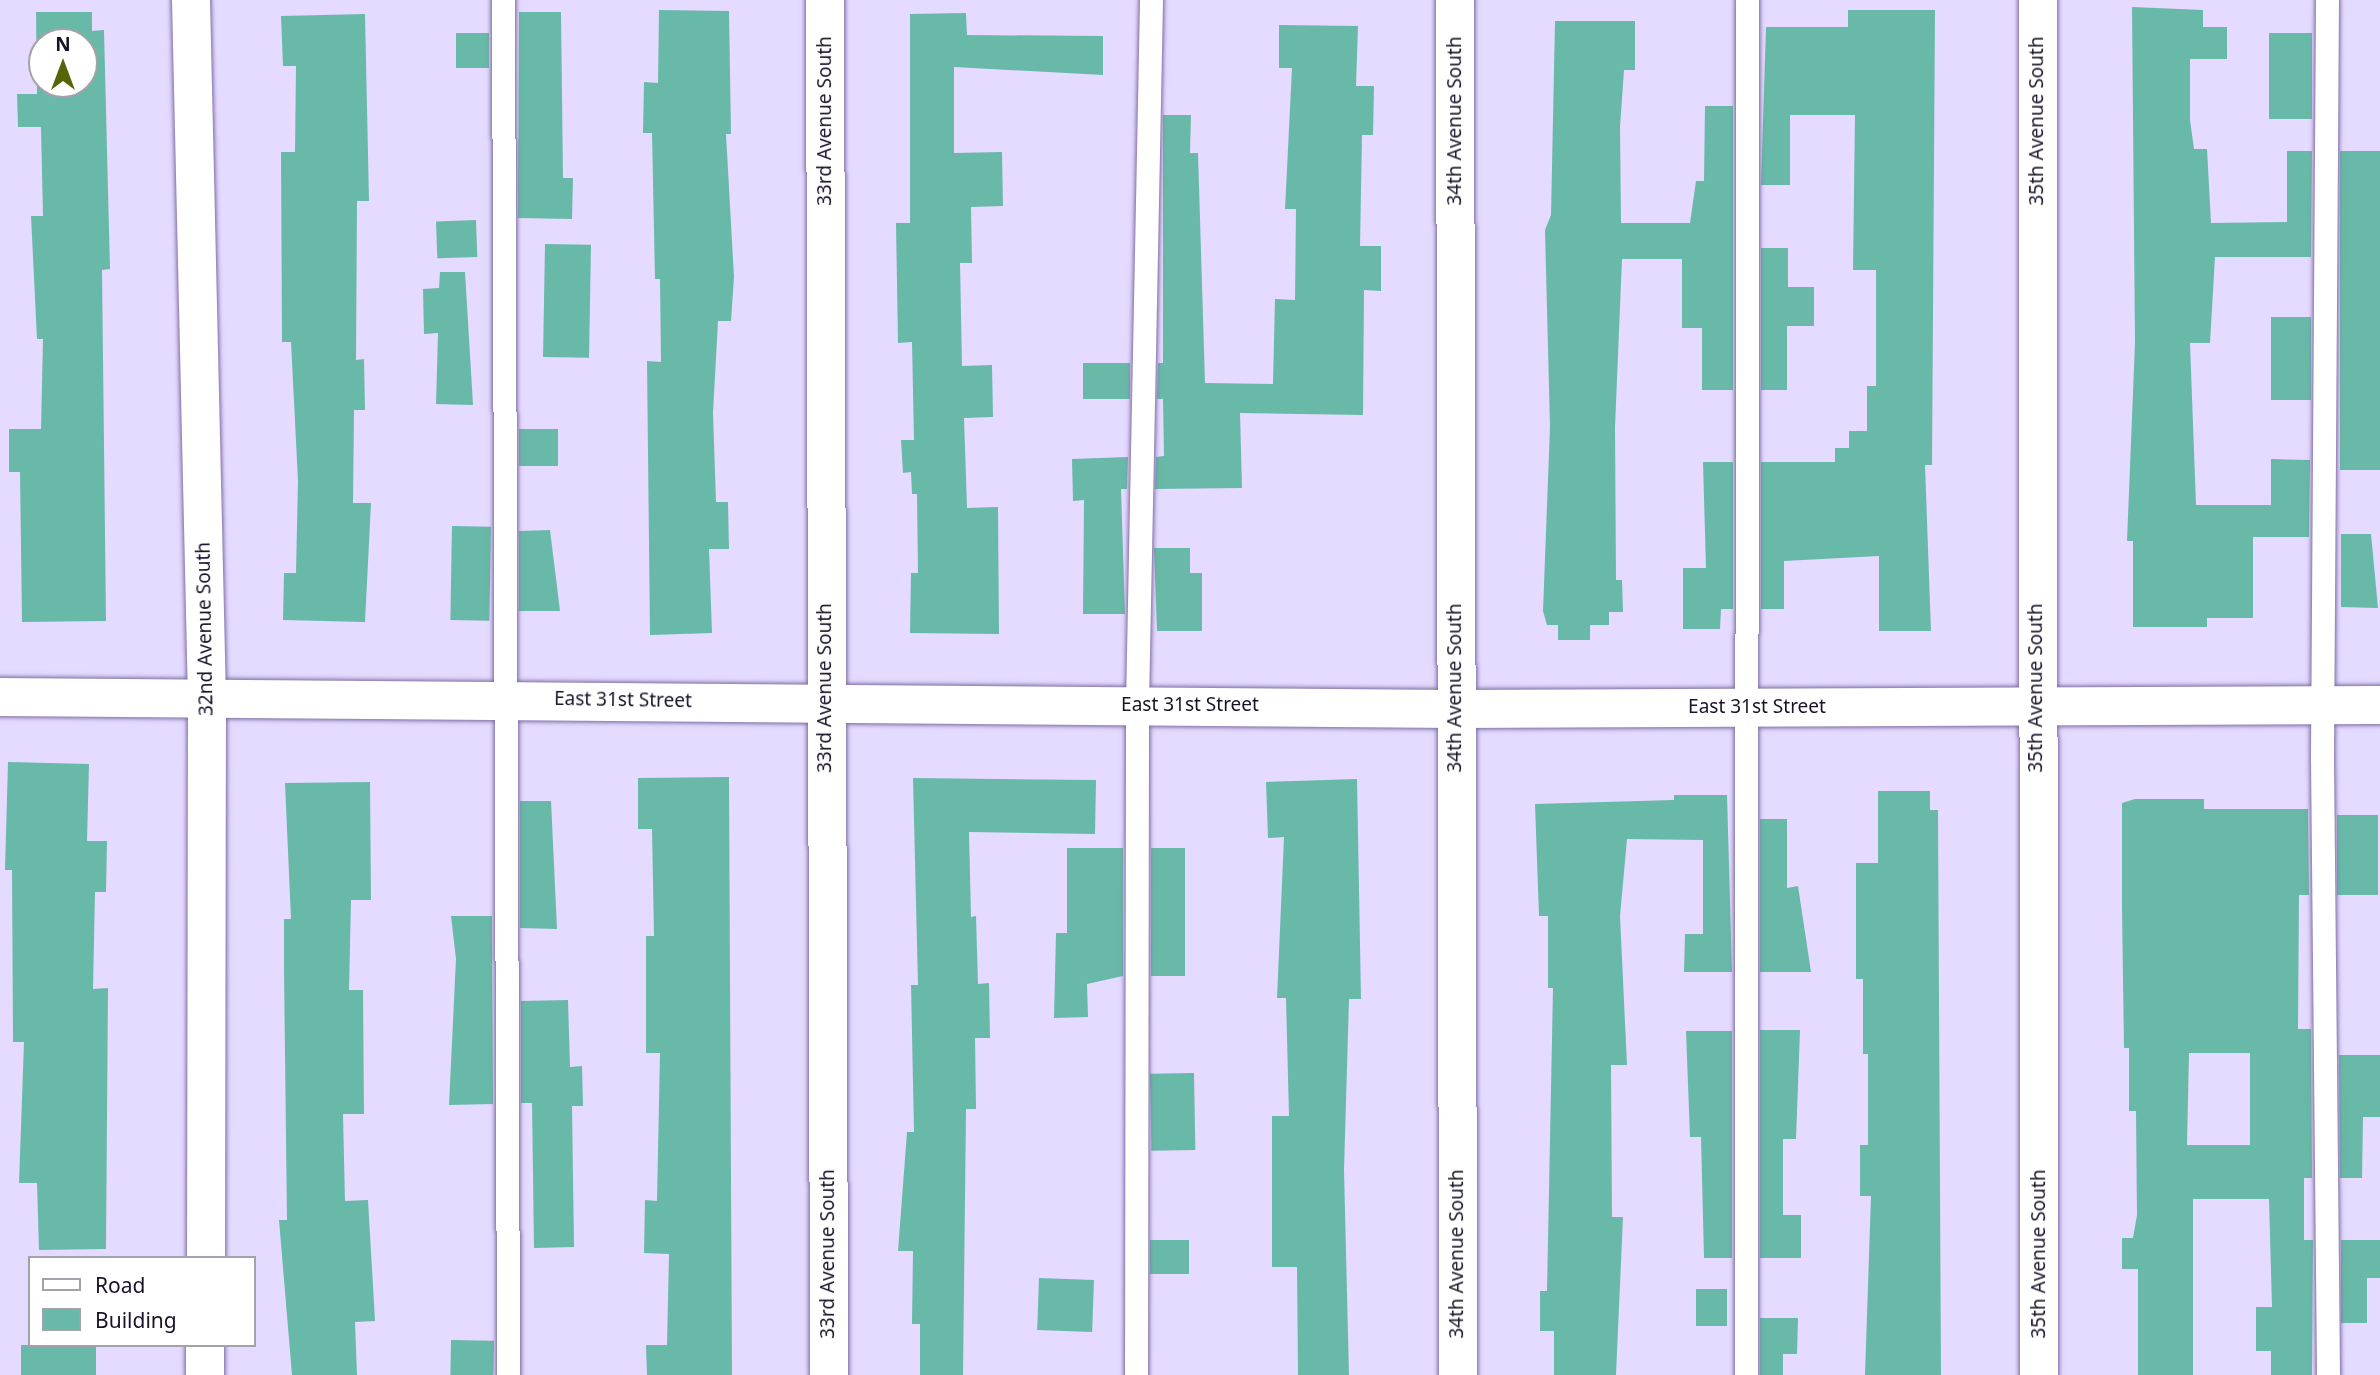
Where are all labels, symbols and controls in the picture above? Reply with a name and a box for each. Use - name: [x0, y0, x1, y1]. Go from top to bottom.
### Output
- north arrow: [28, 28, 98, 98]
- text: N: [55, 31, 71, 57]
- street label: 33rd Avenue South: [814, 36, 836, 206]
- street label: 34th Avenue South: [1444, 36, 1466, 206]
- street label: 35th Avenue South: [2026, 36, 2048, 206]
- street label: 32nd Avenue South: [192, 542, 218, 716]
- street label: 33rd Avenue South: [814, 603, 836, 773]
- street label: 34th Avenue South: [1444, 603, 1466, 773]
- street label: 35th Avenue South: [2025, 603, 2047, 773]
- street label: East 31st Street: [554, 687, 692, 713]
- street label: East 31st Street: [1121, 694, 1259, 716]
- street label: East 31st Street: [1688, 696, 1826, 718]
- street label: 33rd Avenue South: [817, 1169, 839, 1339]
- street label: 34th Avenue South: [1446, 1169, 1468, 1339]
- street label: 35th Avenue South: [2028, 1169, 2050, 1339]
- legend: [28, 1256, 256, 1347]
- text: Road: [95, 1271, 145, 1299]
- text: Building: [95, 1306, 177, 1334]

